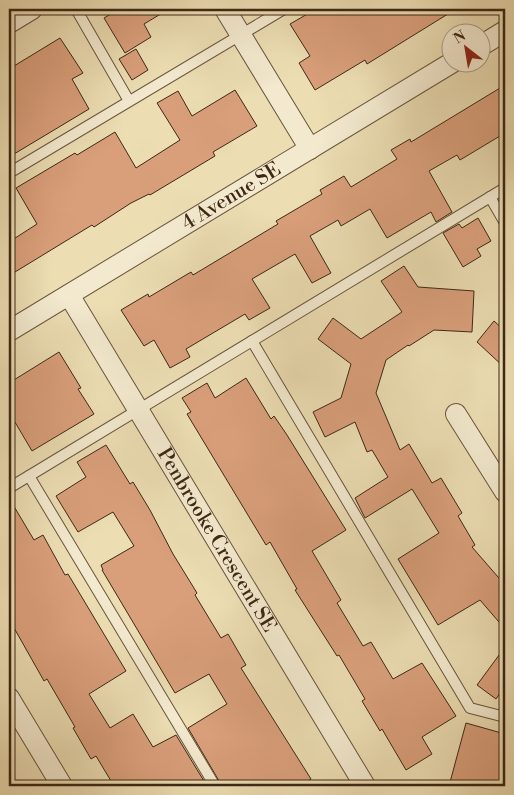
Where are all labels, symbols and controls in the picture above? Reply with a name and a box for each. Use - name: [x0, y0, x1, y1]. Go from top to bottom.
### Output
- north arrow: [442, 22, 492, 72]
- text: N: [450, 27, 469, 48]
- street label: 4 Avenue SE: [177, 157, 285, 236]
- street label: Penbrooke Crescent SE: [151, 443, 282, 637]

